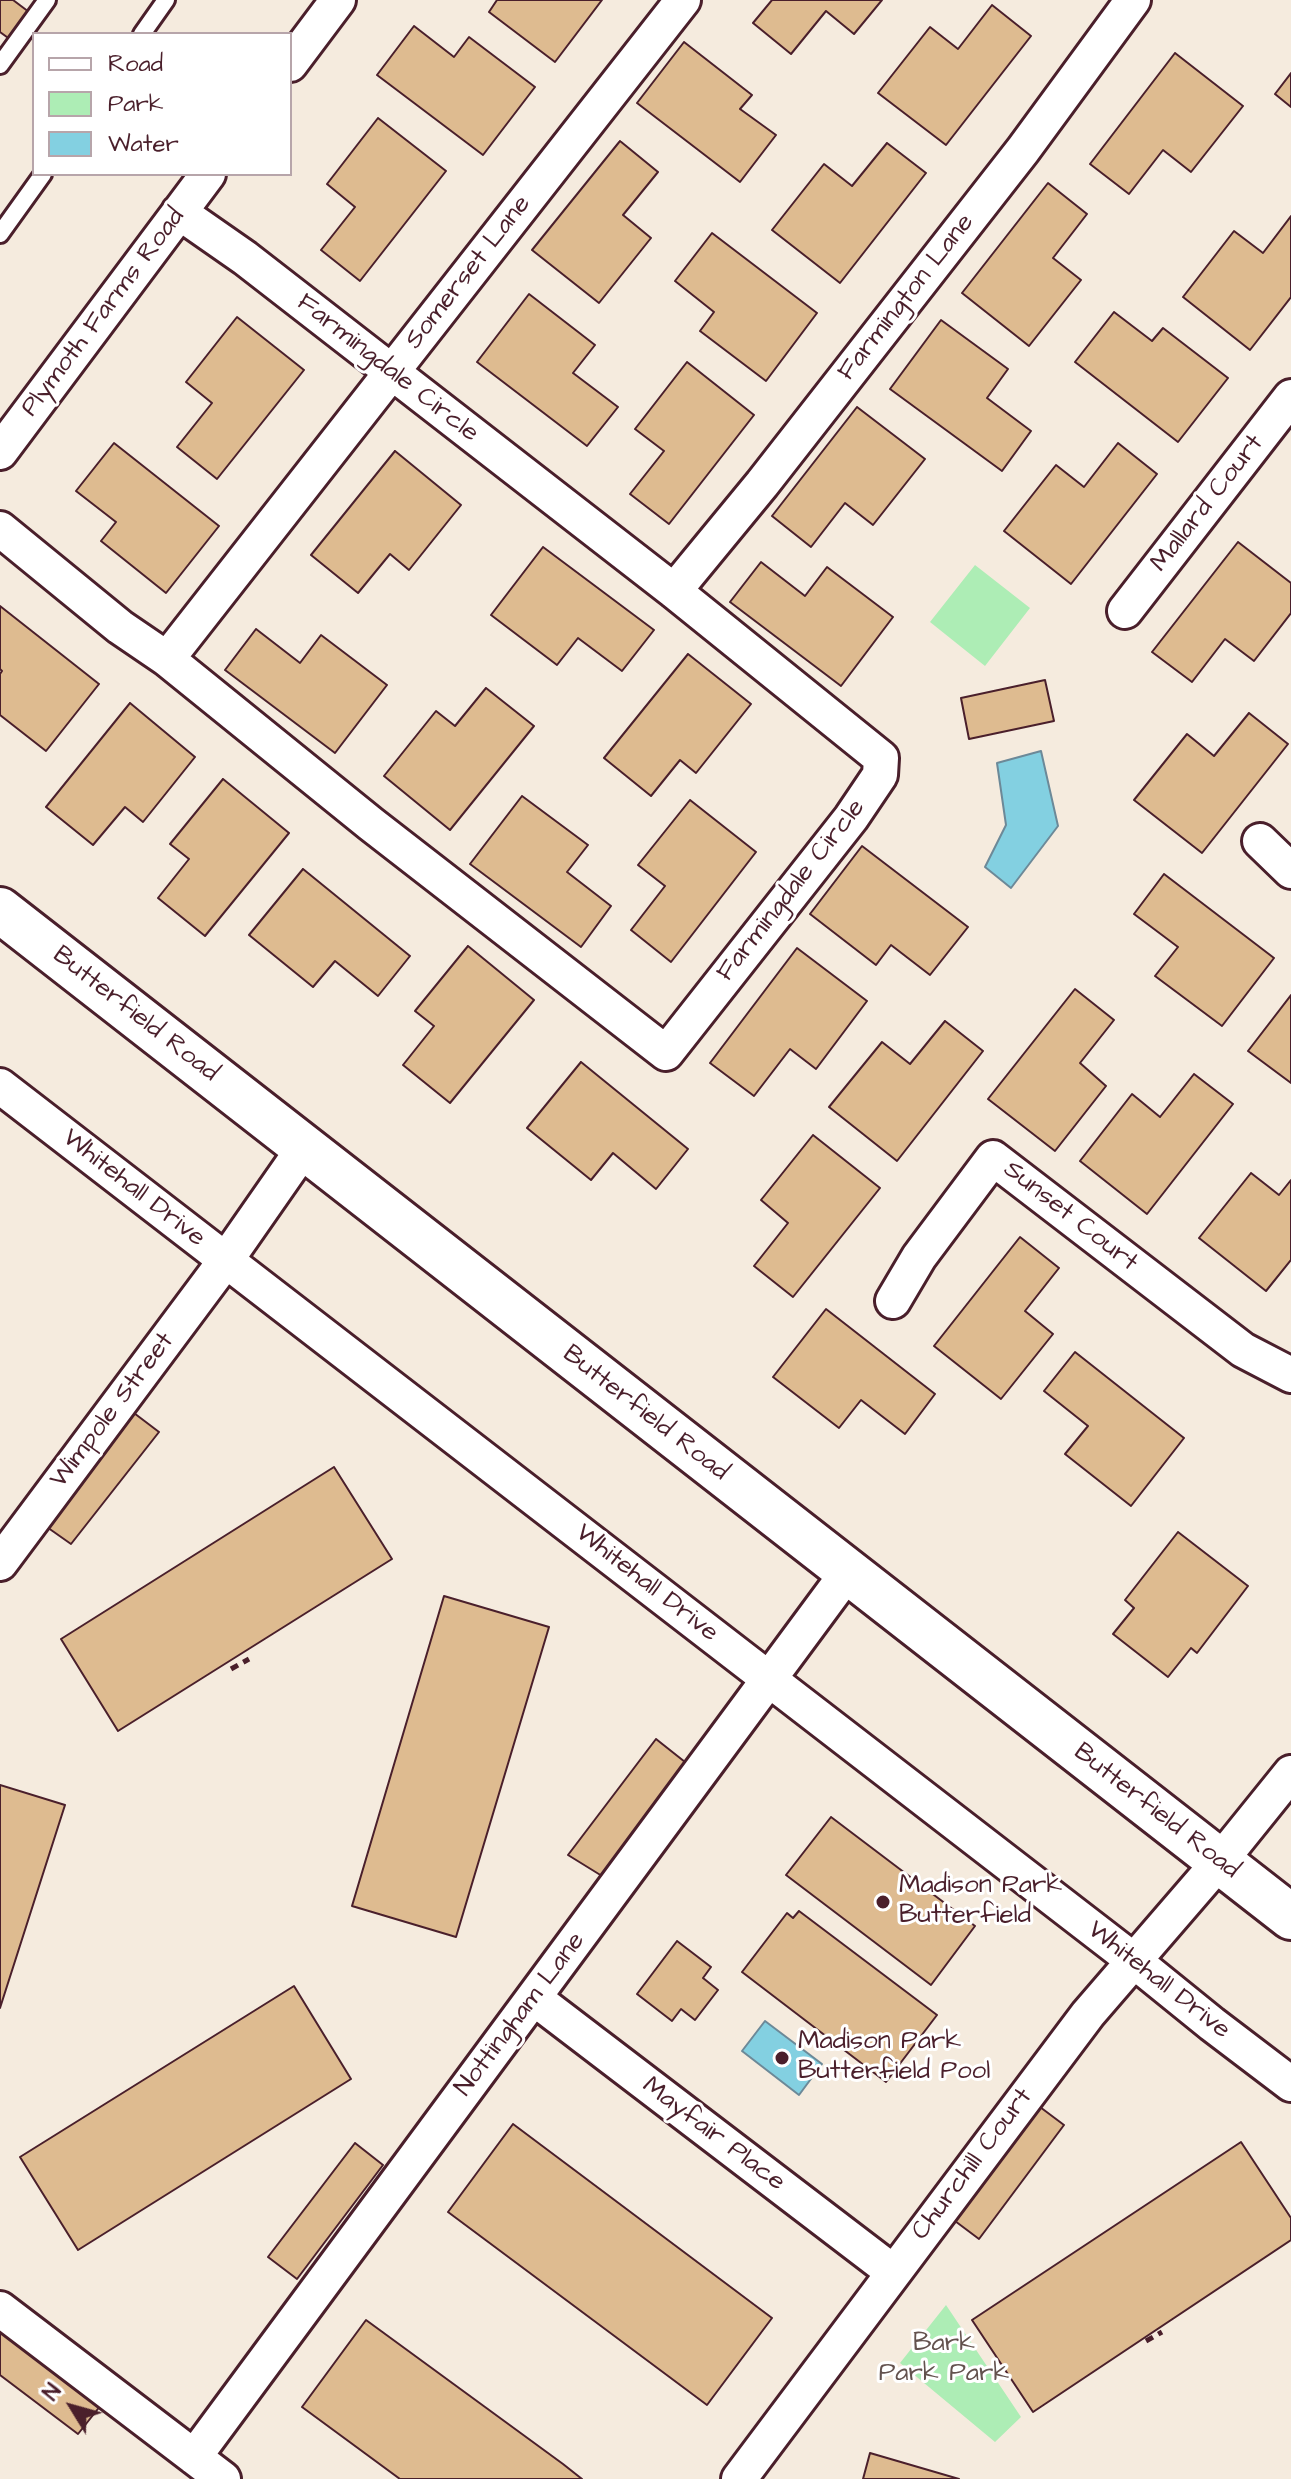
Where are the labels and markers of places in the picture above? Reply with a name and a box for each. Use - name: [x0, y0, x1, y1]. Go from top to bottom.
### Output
- place label: Madison Park Butterfield: [899, 1871, 1062, 1932]
- marker: Madison Park Butterfield: [874, 1893, 892, 1911]
- place label: Madison Park Butterfield Pool: [798, 2027, 990, 2088]
- marker: Madison Park Butterfield Pool: [773, 2049, 791, 2067]

